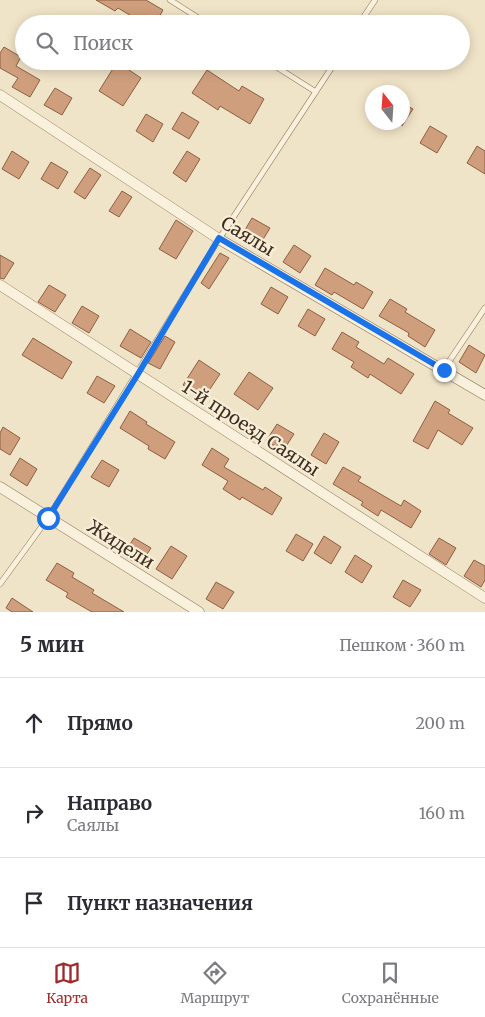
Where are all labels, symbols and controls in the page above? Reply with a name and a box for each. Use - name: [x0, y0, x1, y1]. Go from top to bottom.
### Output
- search box: [15, 15, 470, 70]
- icon: search: [33, 29, 61, 57]
- text: Поиск: [73, 31, 133, 55]
- north arrow: [365, 85, 410, 130]
- street label: Саялы: [217, 211, 279, 261]
- route end: [433, 359, 456, 382]
- street label: 1-й проезд Саялы: [178, 375, 324, 481]
- route start: [37, 507, 60, 530]
- street label: Жидели: [83, 514, 159, 574]
- text: 5 мин: [20, 631, 84, 658]
- text: Пешком · 360 m: [339, 635, 465, 655]
- icon: ahead: [20, 709, 48, 737]
- text: Прямо: [67, 711, 133, 735]
- text: 200 m: [415, 713, 465, 733]
- text: Направо: [67, 791, 152, 815]
- icon: right: [20, 799, 48, 827]
- text: 160 m: [419, 803, 465, 823]
- text: Саялы: [67, 815, 119, 835]
- icon: arrive: [20, 889, 48, 917]
- text: Пункт назначения: [67, 891, 253, 915]
- tab: Карта: [46, 959, 88, 1007]
- tab: Маршрут: [181, 959, 249, 1007]
- tab: Сохранённые: [342, 959, 439, 1007]

